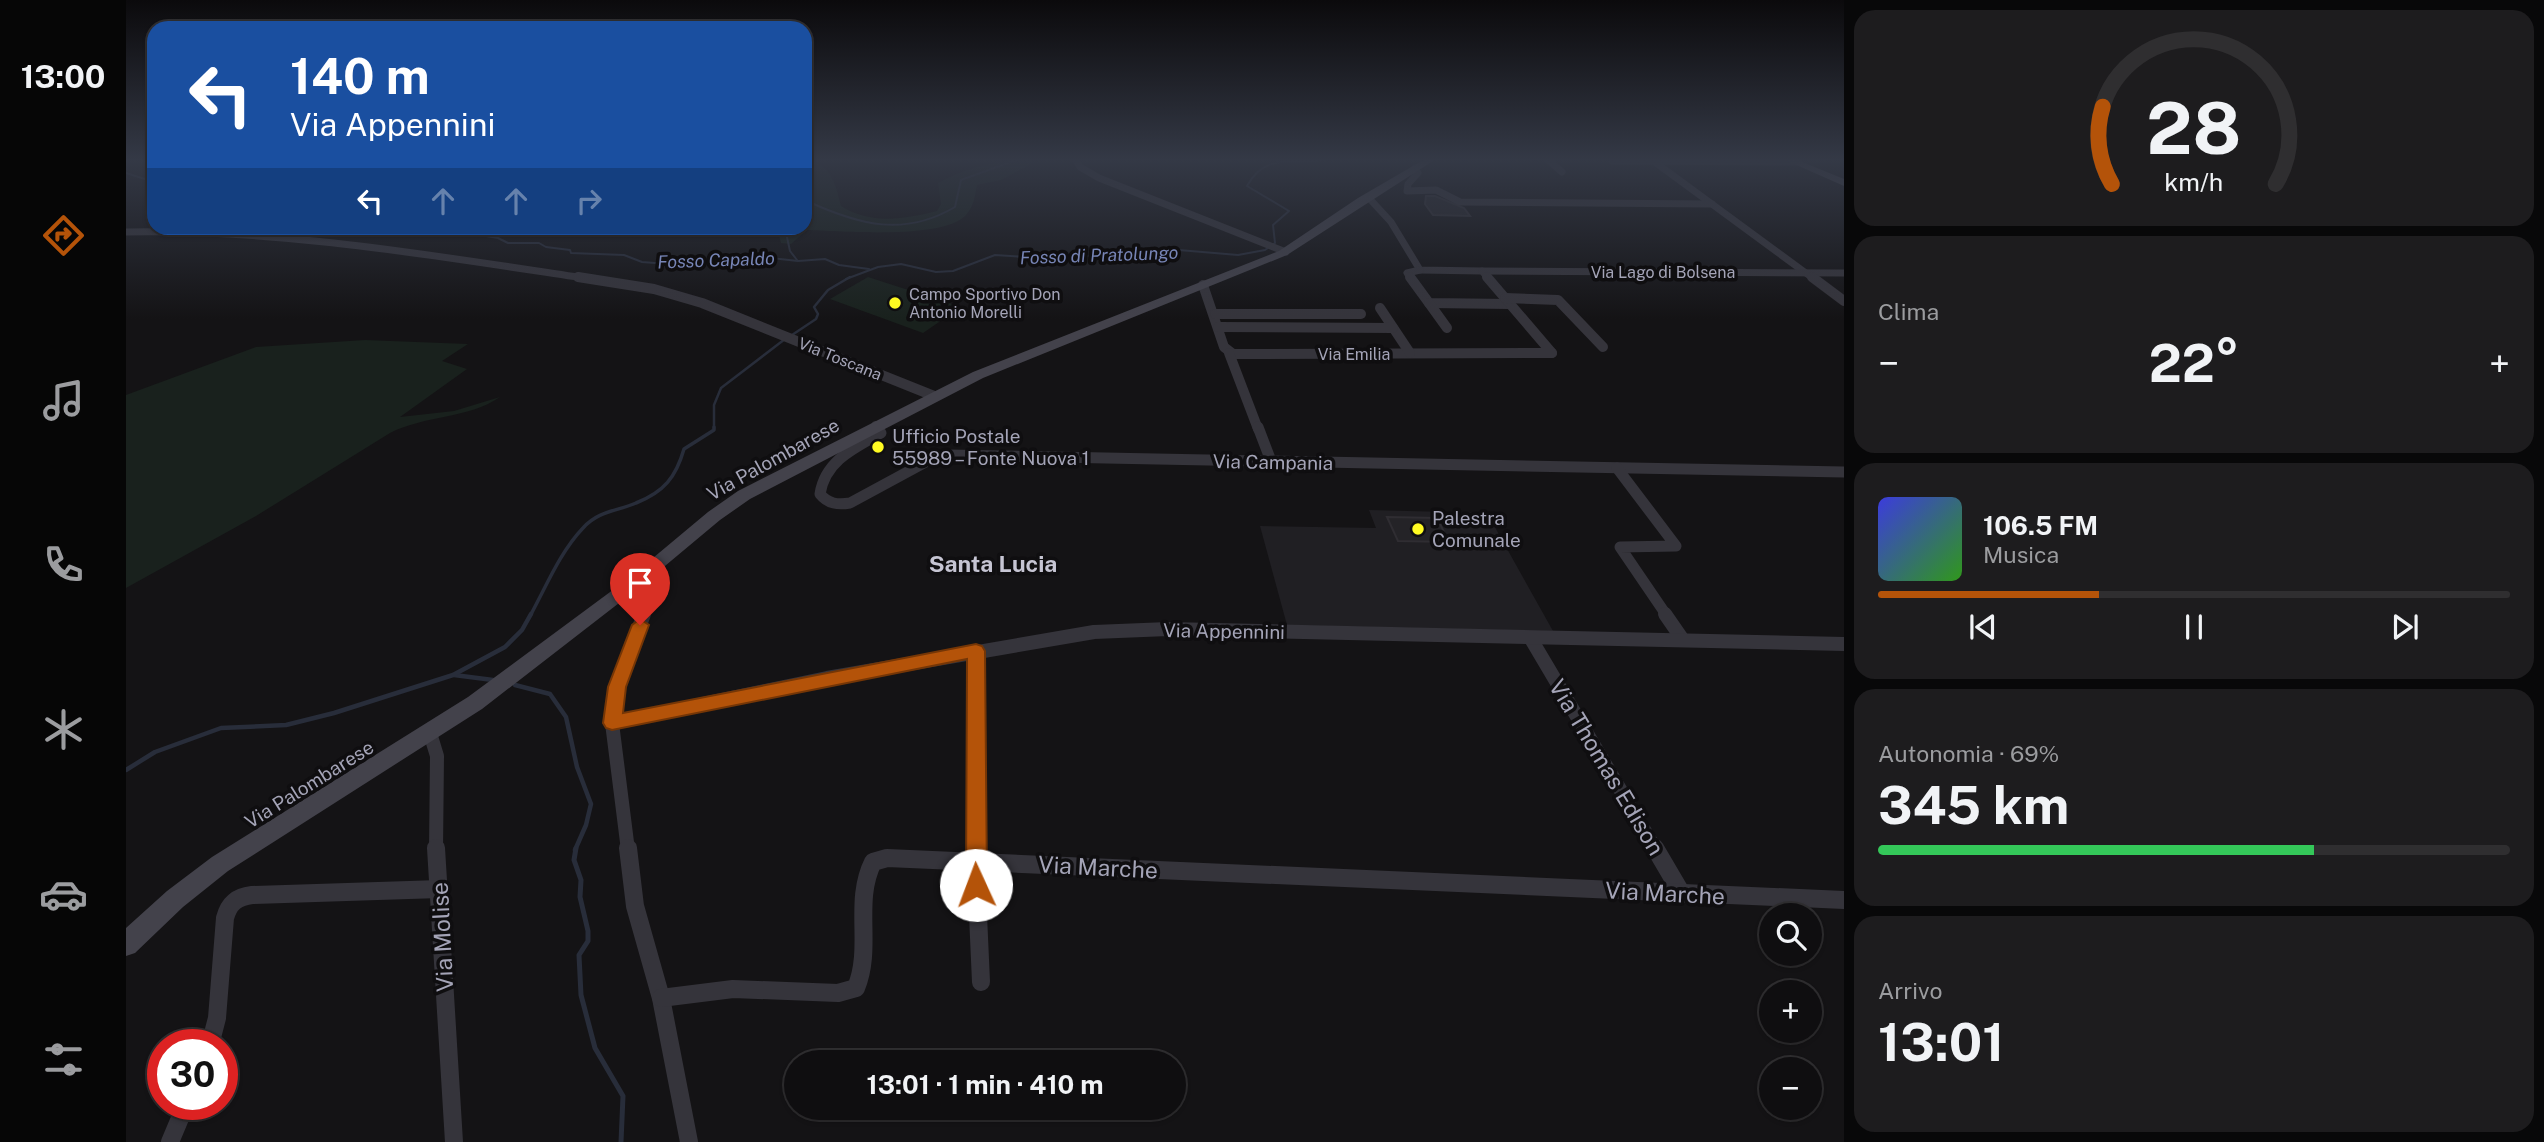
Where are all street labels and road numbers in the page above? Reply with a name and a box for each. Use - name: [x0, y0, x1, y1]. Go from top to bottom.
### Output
- street label: Via Lago di Bolsena: [1591, 263, 1735, 282]
- street label: Via Toscana: [795, 334, 885, 384]
- street label: Via Emilia: [1318, 345, 1390, 364]
- street label: Via Palombarese: [703, 414, 843, 504]
- street label: Via Campania: [1213, 450, 1333, 474]
- street label: Via Appennini: [1163, 619, 1285, 643]
- street label: Via Thomas Edison: [1544, 674, 1670, 860]
- street label: Via Palombarese: [241, 736, 377, 832]
- street label: Via Marche: [1037, 850, 1159, 884]
- street label: Via Marche: [1604, 876, 1726, 910]
- street label: Via Molise: [426, 881, 458, 993]

